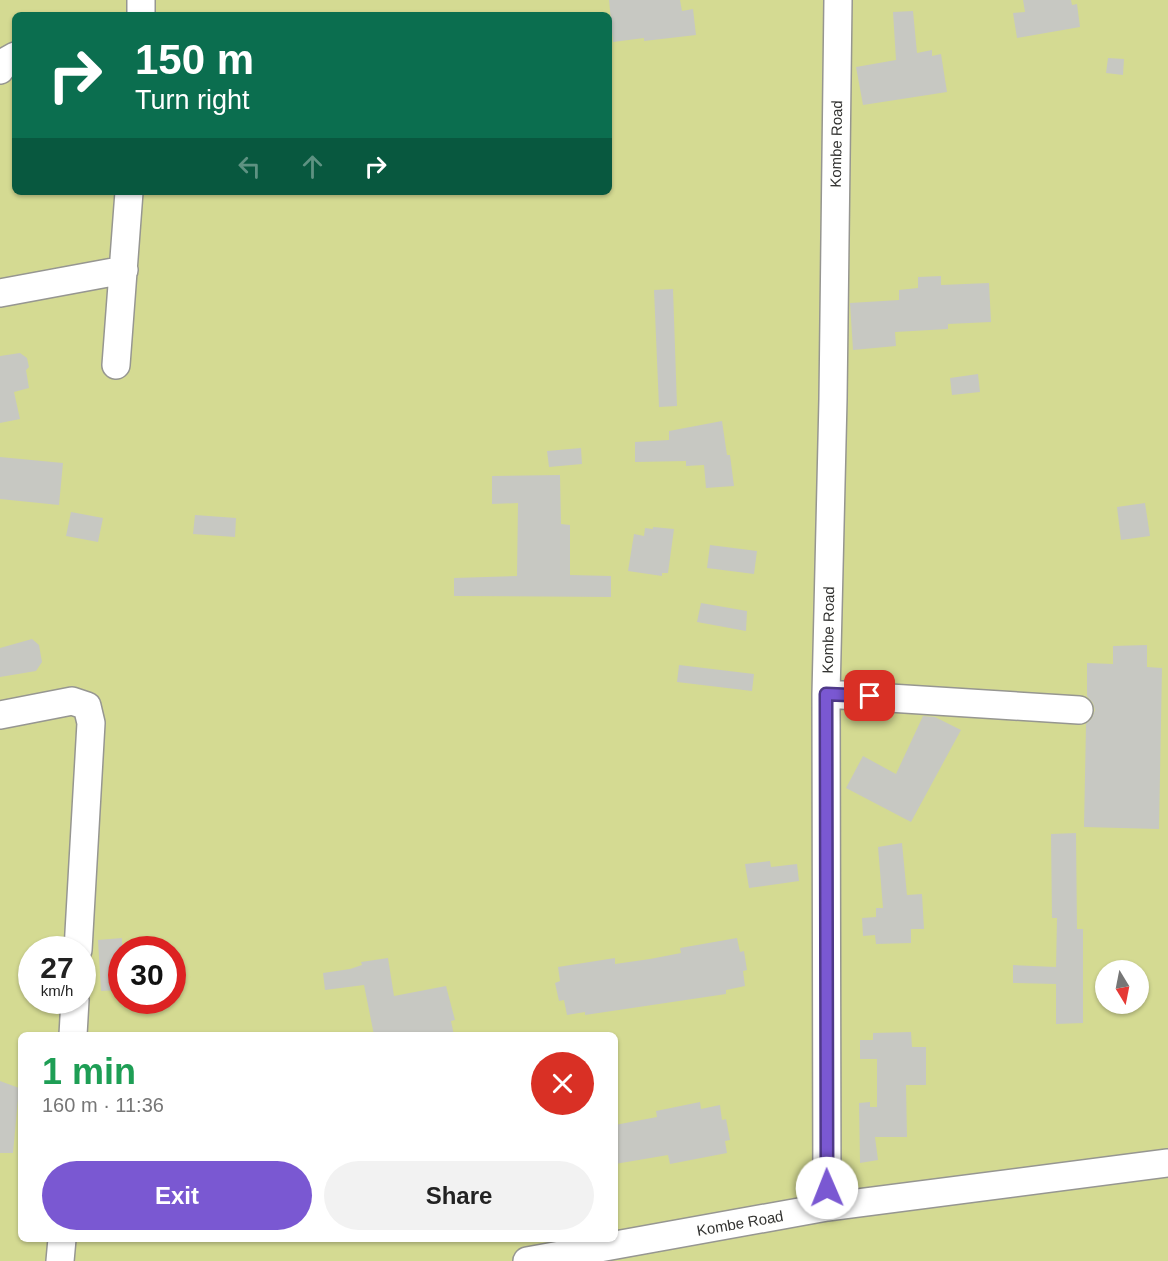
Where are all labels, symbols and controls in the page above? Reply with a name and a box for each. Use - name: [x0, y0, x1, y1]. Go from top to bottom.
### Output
- icon: right: [36, 36, 114, 114]
- text: 150 m: [135, 36, 254, 83]
- text: Turn right: [135, 85, 250, 115]
- street label: Kombe Road: [827, 100, 845, 188]
- icon: left: [233, 150, 266, 183]
- icon: ahead: [296, 150, 329, 183]
- icon: right: [359, 150, 392, 183]
- street label: Kombe Road: [819, 586, 837, 674]
- pin: [844, 670, 895, 721]
- icon: arrive: [853, 679, 886, 712]
- speed limit sign: 30: [108, 936, 186, 1014]
- text: 27: [40, 951, 74, 984]
- north arrow: [1095, 960, 1149, 1014]
- map controls: [1095, 960, 1149, 1014]
- text: km/h: [41, 982, 73, 999]
- text: 1 min: [42, 1051, 136, 1092]
- button: close: [531, 1052, 594, 1115]
- text: 160 m · 11:36: [42, 1094, 164, 1116]
- position arrow: [795, 1156, 859, 1220]
- button: Exit: [42, 1161, 312, 1230]
- button: Share: [324, 1161, 594, 1230]
- street label: Kombe Road: [695, 1207, 785, 1239]

